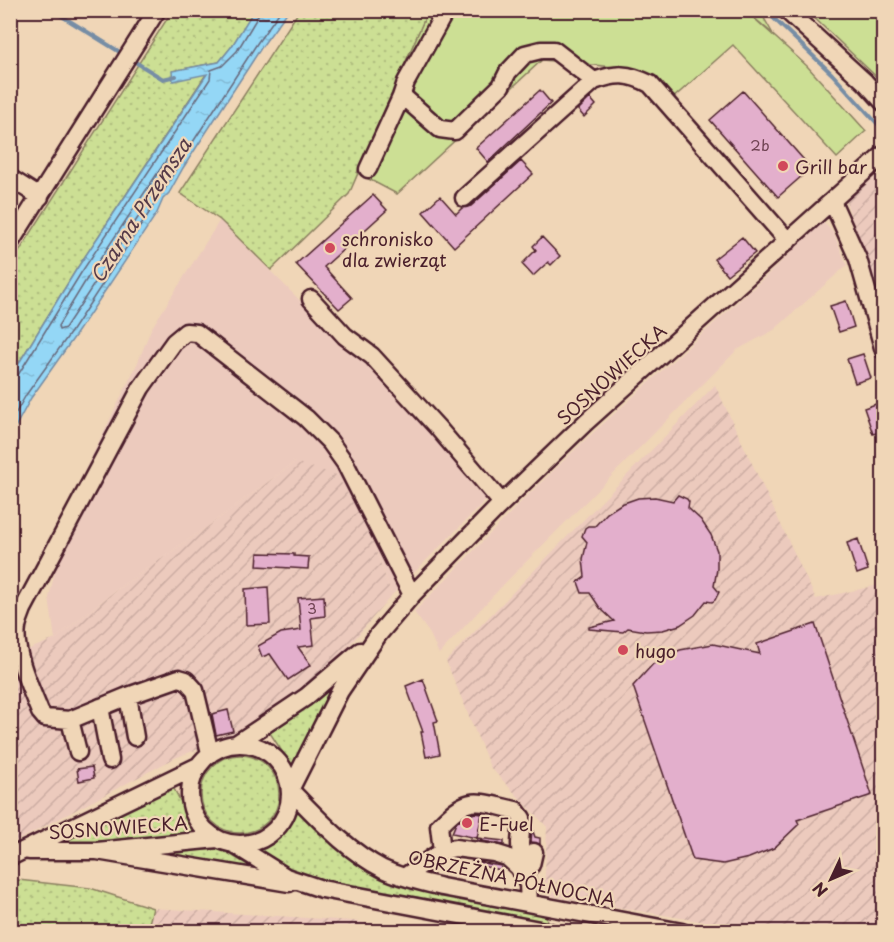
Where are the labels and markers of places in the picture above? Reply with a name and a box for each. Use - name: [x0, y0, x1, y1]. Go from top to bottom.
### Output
- place label: Grill bar: [795, 153, 868, 180]
- marker: Grill bar: [776, 159, 790, 173]
- place label: schronisko dla zwierząt: [342, 225, 447, 273]
- marker: schronisko dla zwierząt: [323, 241, 337, 255]
- place label: hugo: [635, 637, 676, 664]
- marker: hugo: [616, 643, 630, 657]
- place label: E-Fuel: [479, 810, 534, 837]
- marker: E-Fuel: [460, 816, 474, 830]

